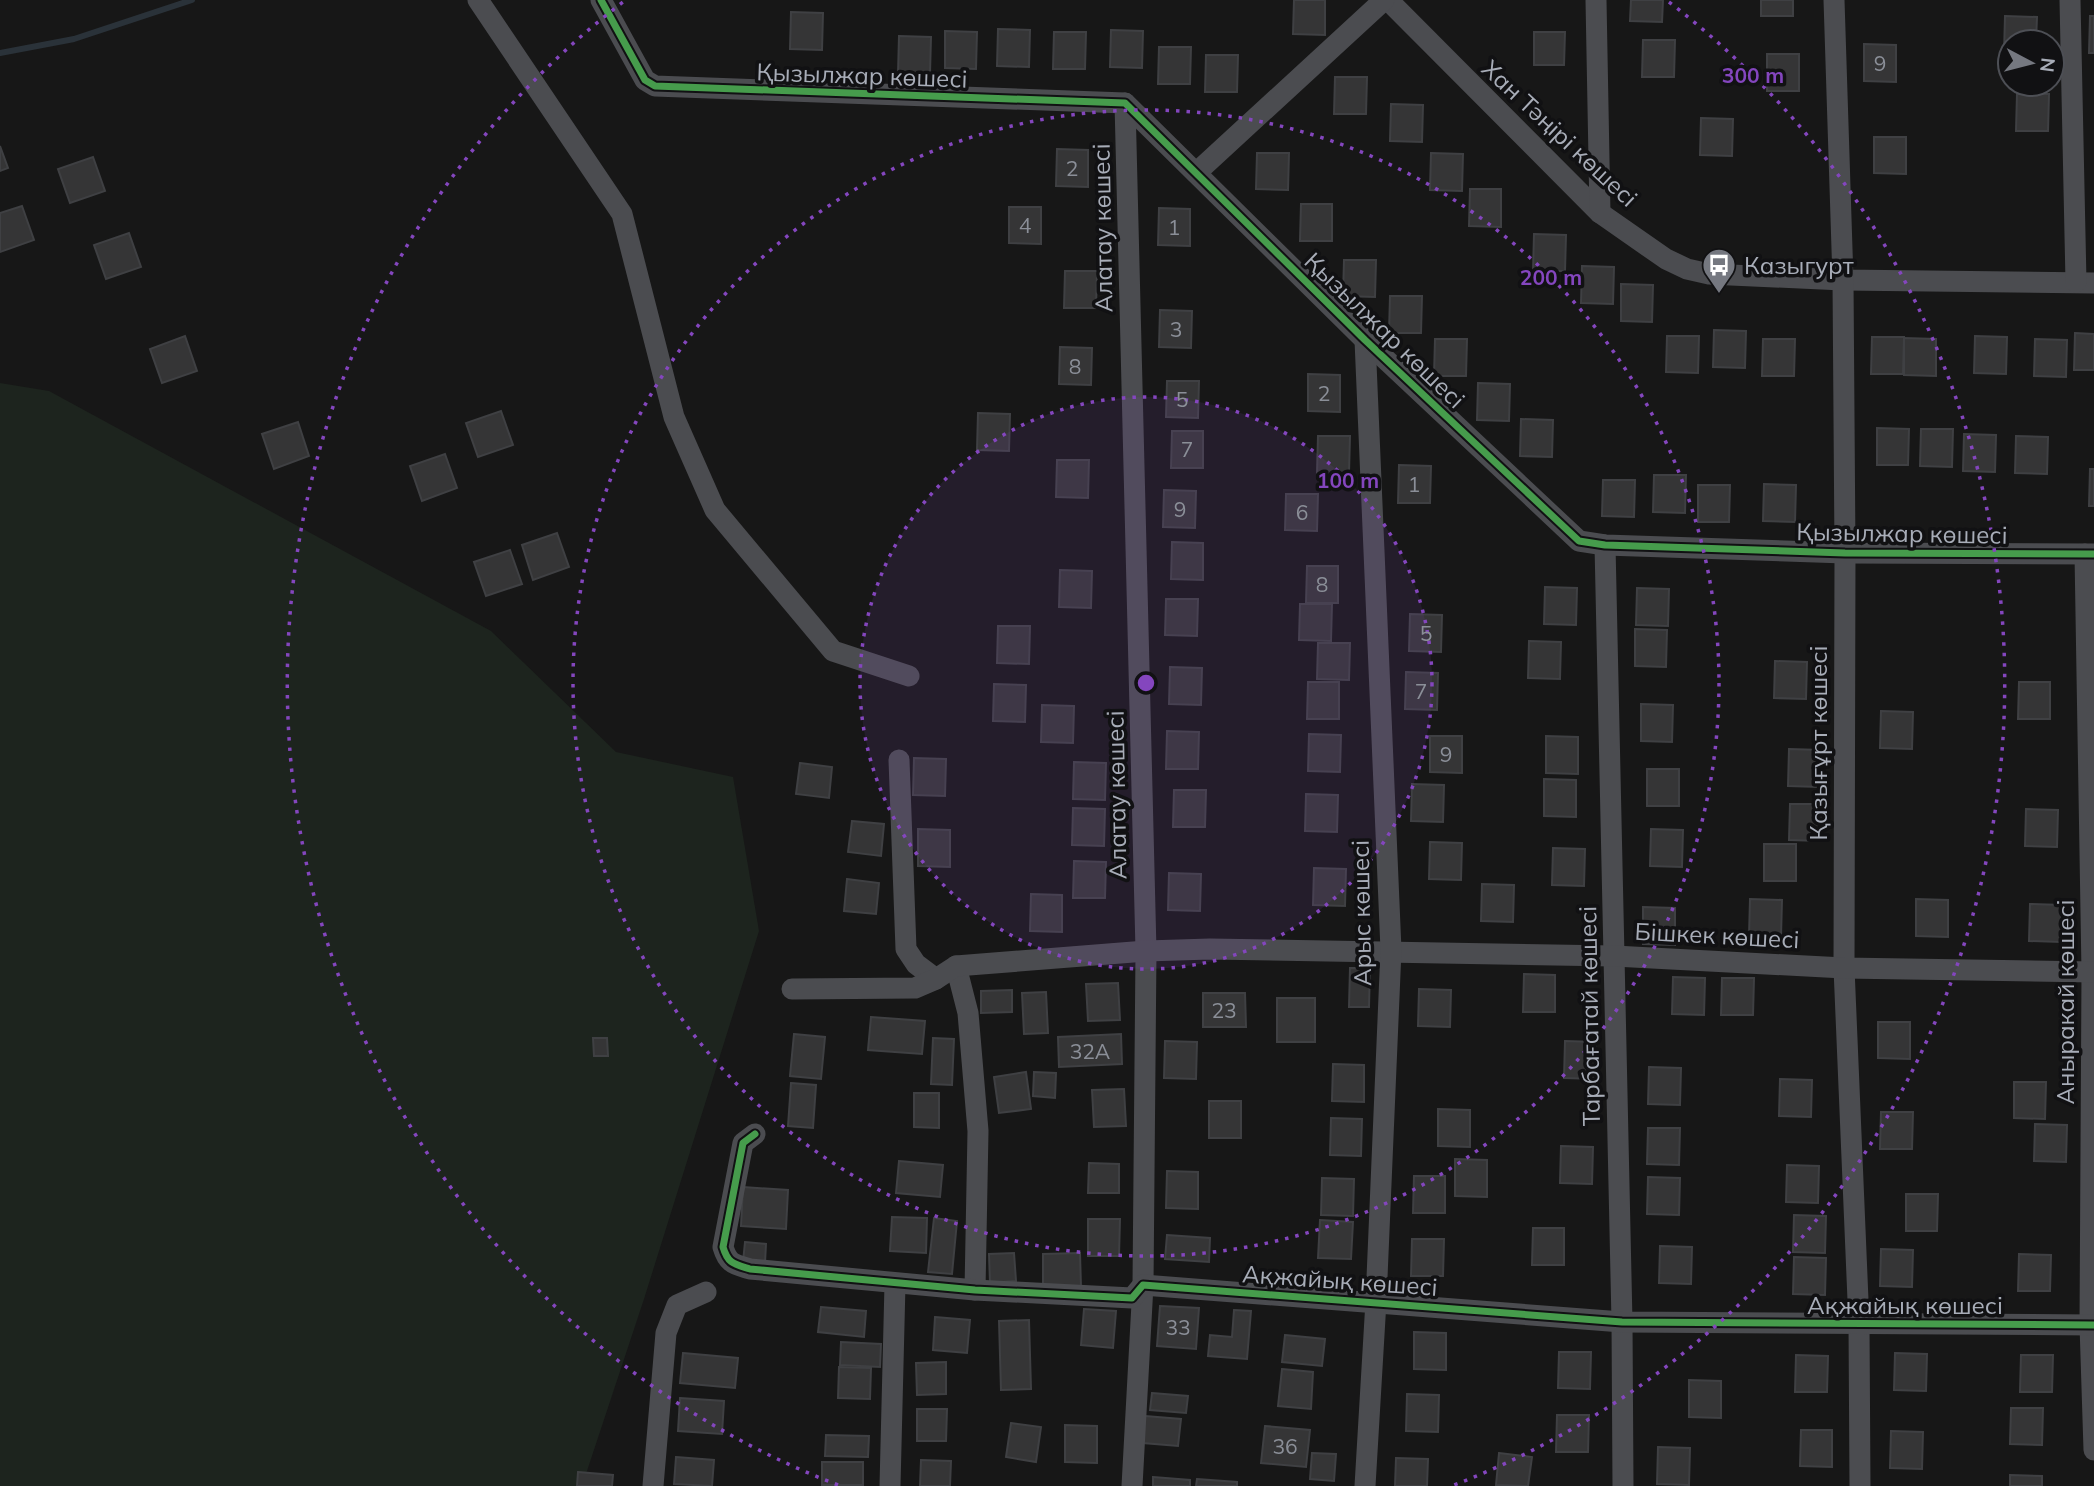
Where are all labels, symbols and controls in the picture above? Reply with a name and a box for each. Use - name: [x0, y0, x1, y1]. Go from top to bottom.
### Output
- north arrow: [1996, 28, 2066, 98]
- house number: 9: [1874, 50, 1886, 76]
- street label: Хан Тәңірі көшесі: [1476, 53, 1644, 213]
- street label: Қызылжар көшесі: [756, 56, 968, 94]
- text: N: [2035, 56, 2061, 74]
- text: 300 m: [1722, 62, 1784, 88]
- street label: Алатау көшесі: [1086, 143, 1118, 313]
- house number: 2: [1066, 155, 1078, 181]
- house number: 4: [1019, 212, 1032, 238]
- house number: 1: [1168, 214, 1180, 240]
- street label: Қызылжар көшесі: [1299, 246, 1471, 414]
- bus stop icon: Казыгурт: [1700, 246, 1738, 295]
- place label: Казыгурт: [1744, 250, 1854, 280]
- text: 200 m: [1520, 264, 1582, 290]
- house number: 3: [1170, 316, 1182, 342]
- house number: 8: [1069, 353, 1081, 379]
- house number: 2: [1318, 380, 1330, 406]
- house number: 5: [1176, 386, 1188, 412]
- house number: 7: [1181, 436, 1193, 462]
- text: 100 m: [1317, 467, 1379, 493]
- house number: 1: [1408, 471, 1420, 497]
- house number: 9: [1174, 496, 1186, 522]
- house number: 6: [1296, 499, 1308, 525]
- street label: Қызылжар көшесі: [1796, 516, 2008, 550]
- house number: 8: [1316, 571, 1328, 597]
- house number: 5: [1420, 620, 1432, 646]
- street label: Қазығұрт көшесі: [1803, 646, 1833, 840]
- centre of rings: [1134, 671, 1158, 695]
- house number: 7: [1415, 678, 1427, 704]
- street label: Алатау көшесі: [1100, 710, 1132, 880]
- house number: 9: [1440, 741, 1452, 767]
- street label: Арыс көшесі: [1345, 840, 1377, 986]
- street label: Аныракай көшесі: [2050, 899, 2080, 1105]
- street label: Тарбағатай көшесі: [1572, 906, 1606, 1126]
- street label: Бішкек көшесі: [1634, 916, 1800, 954]
- house number: 23: [1211, 997, 1237, 1023]
- house number: 32А: [1070, 1038, 1111, 1064]
- street label: Ақжайық көшесі: [1241, 1258, 1439, 1302]
- street label: Ақжайық көшесі: [1807, 1290, 2003, 1320]
- house number: 33: [1165, 1314, 1191, 1340]
- house number: 36: [1272, 1433, 1298, 1459]

